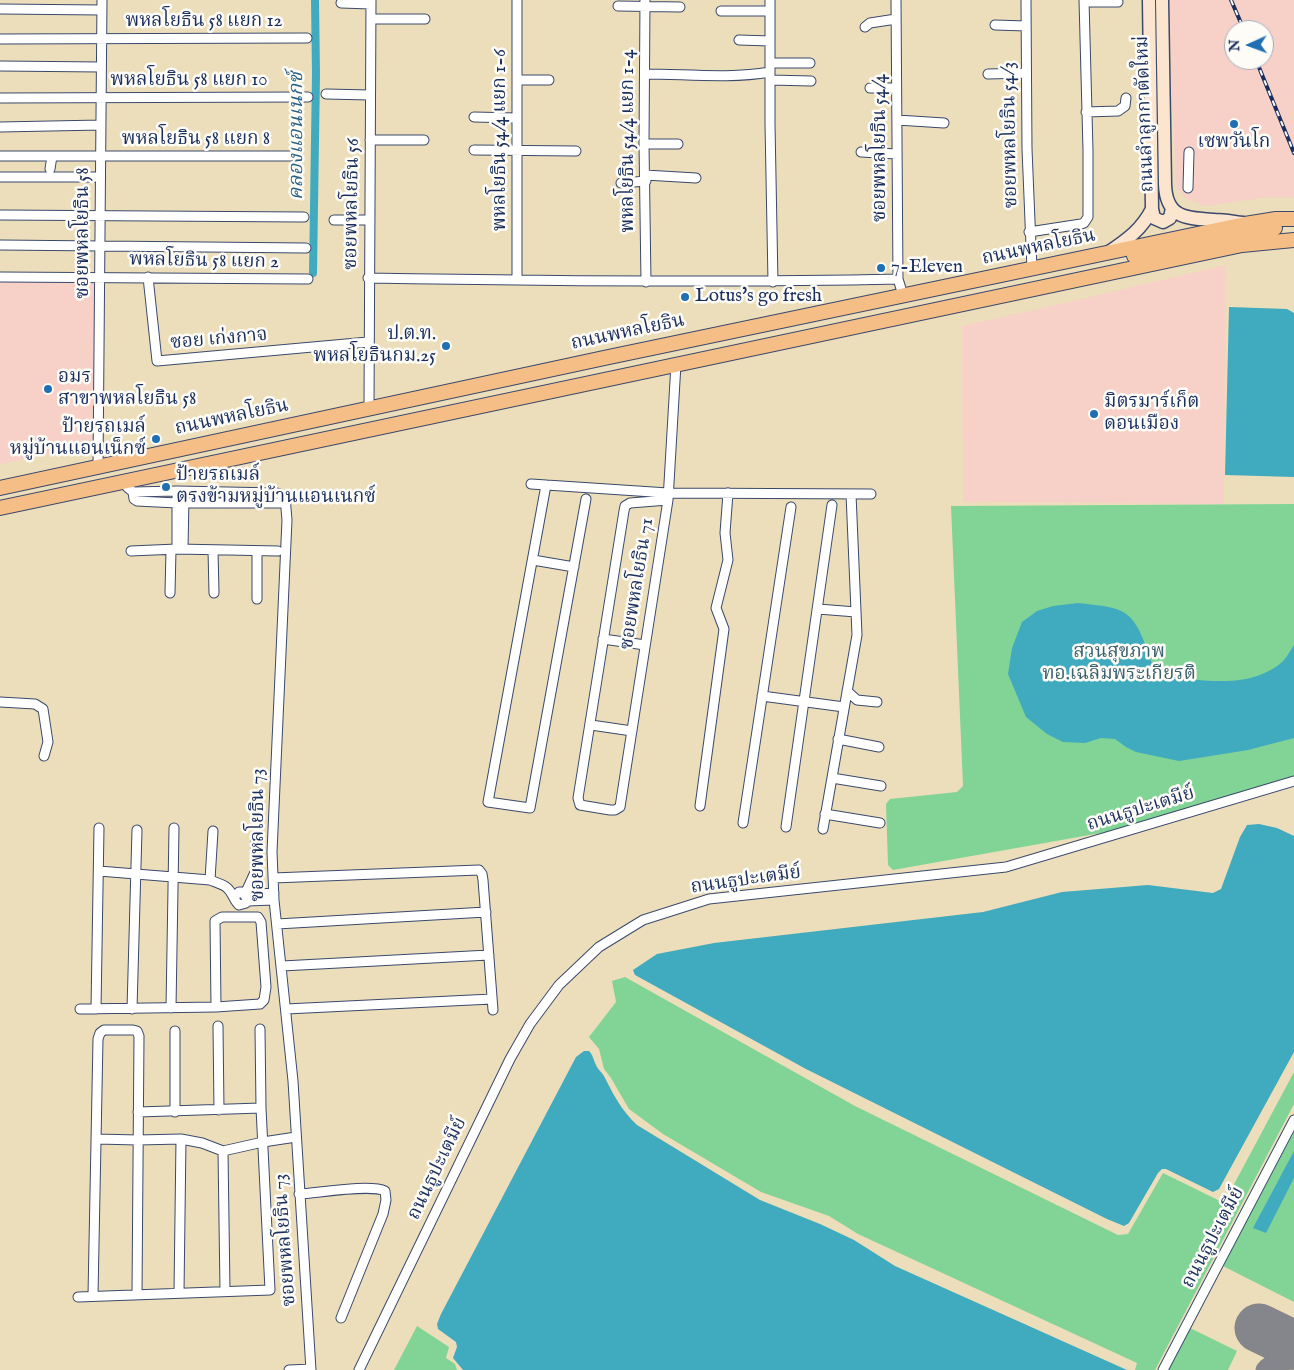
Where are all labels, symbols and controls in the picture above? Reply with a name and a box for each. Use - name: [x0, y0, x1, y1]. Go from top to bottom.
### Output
- street label: พหลโยธิน 58 แยก 12: [126, 11, 282, 33]
- north arrow: [1224, 20, 1274, 70]
- street label: ถนนลำลูกกาตัดใหม่: [1132, 35, 1160, 193]
- text: N: [1226, 39, 1244, 52]
- street label: พหลโยธิน 54/4 แยก 1-6: [490, 49, 512, 231]
- street label: พหลโยธิน 54/4 แยก 1-4: [618, 49, 640, 233]
- street label: ซอยพหลโยธิน 54/3: [998, 61, 1024, 209]
- street label: พหลโยธิน 58 แยก 10: [110, 70, 268, 92]
- water label: คลองแอนเนกซ์: [286, 72, 310, 200]
- street label: ซอยพหลโยธิน 54/4: [870, 74, 892, 222]
- marker: เซพวันโก: [1228, 118, 1240, 130]
- street label: พหลโยธิน 58 แยก 8: [122, 129, 270, 151]
- place label: เซพวันโก: [1198, 132, 1270, 154]
- street label: ซอยพหลโยธิน 56: [340, 138, 366, 270]
- street label: ซอยพหลโยธิน 58: [73, 167, 95, 299]
- street label: ถนนพหลโยธิน: [980, 225, 1098, 271]
- street label: พหลโยธิน 58 แยก 2: [129, 249, 279, 275]
- place label: 7-Eleven: [891, 257, 963, 279]
- marker: 7-Eleven: [875, 262, 887, 274]
- place label: Lotus's go fresh: [695, 286, 822, 308]
- marker: Lotus's go fresh: [679, 291, 691, 303]
- street label: ถนนพหลโยธิน: [569, 310, 687, 356]
- street label: ซอย เก่งกาจ: [169, 324, 269, 356]
- place label: ป.ต.ท. พหลโยธินกม.25: [313, 324, 436, 368]
- marker: ป.ต.ท. พหลโยธินกม.25: [440, 340, 452, 352]
- place label: อมร สาขาพหลโยธิน 58: [58, 367, 196, 411]
- marker: อมร สาขาพหลโยธิน 58: [42, 383, 54, 395]
- place label: มิตรมาร์เก็ต ดอนเมือง: [1104, 392, 1199, 436]
- street label: ถนนพหลโยธิน: [173, 395, 291, 441]
- marker: มิตรมาร์เก็ต ดอนเมือง: [1088, 408, 1100, 420]
- place label: ป้ายรถเมล์ หมู่บ้านแอนเน็กซ์: [10, 417, 146, 461]
- marker: ป้ายรถเมล์ หมู่บ้านแอนเน็กซ์: [150, 433, 162, 445]
- place label: ป้ายรถเมล์ ตรงข้ามหมู่บ้านแอนเนกซ์: [176, 465, 376, 509]
- marker: ป้ายรถเมล์ ตรงข้ามหมู่บ้านแอนเนกซ์: [160, 481, 172, 493]
- street label: ซอยพหลโยธิน 71: [616, 517, 660, 651]
- park label: สวนสุขภาพ ทอ.เฉลิมพระเกียรติ: [1042, 642, 1196, 686]
- street label: ซอยพหลโยธิน 73: [248, 769, 270, 901]
- street label: ถนนธูปะเตมีย์: [1085, 783, 1197, 837]
- street label: ถนนธูปะเตมีย์: [689, 862, 803, 900]
- street label: ถนนธูปะเตมีย์: [403, 1114, 473, 1224]
- street label: ซอยพหลโยธิน 73: [270, 1173, 302, 1307]
- street label: ถนนธูปะเตมีย์: [1178, 1184, 1250, 1292]

